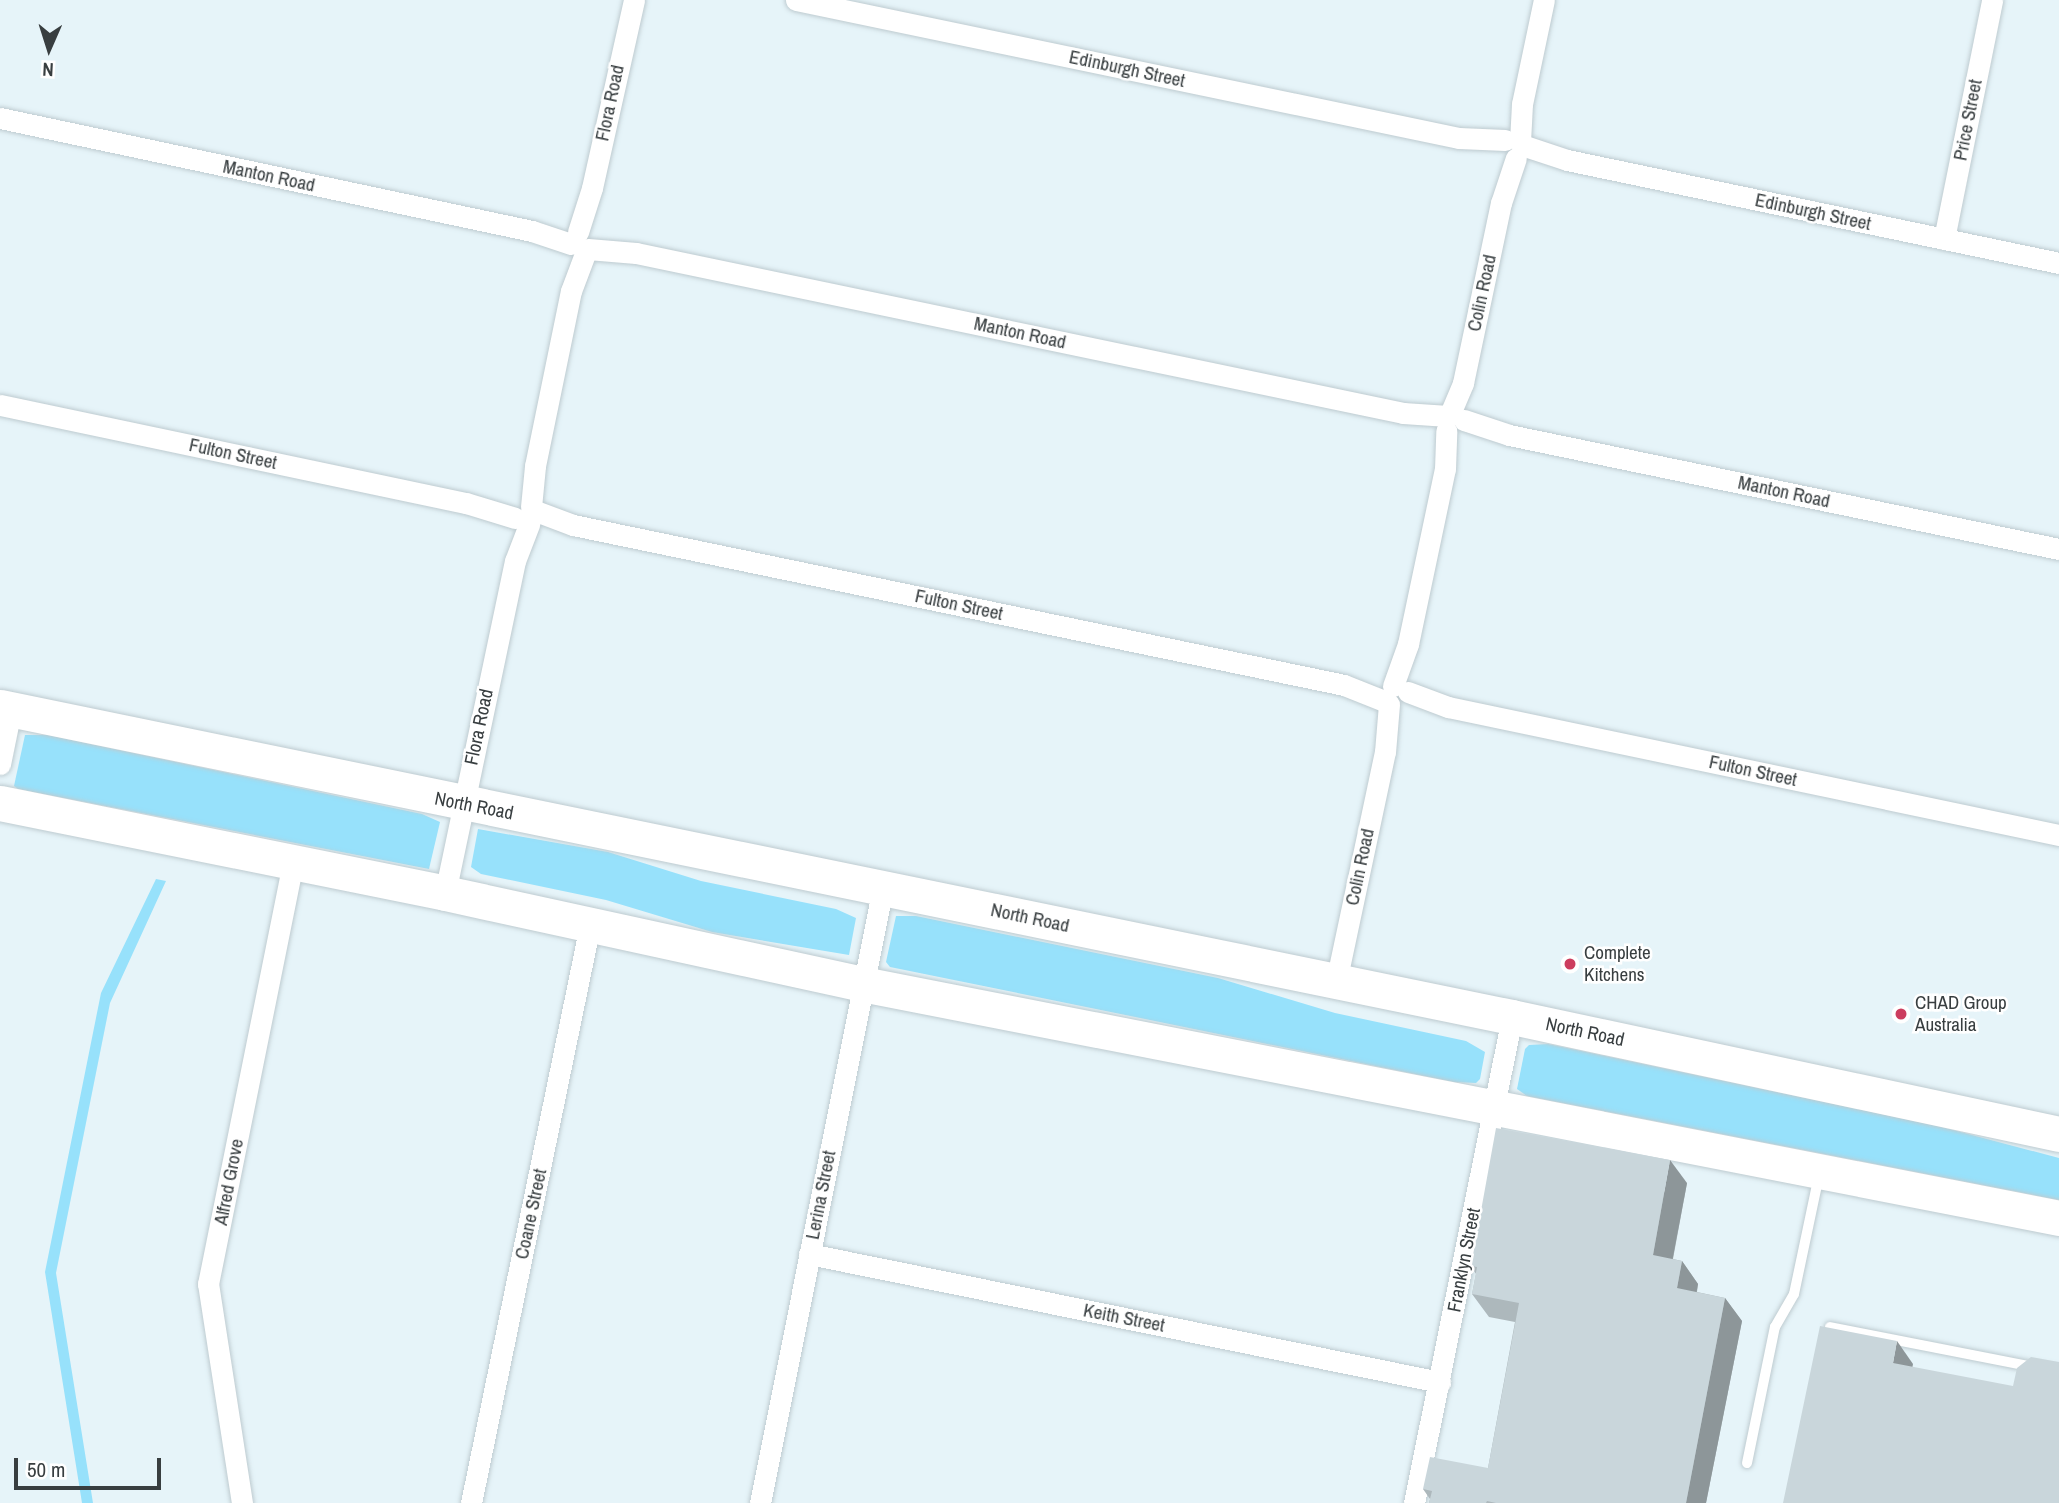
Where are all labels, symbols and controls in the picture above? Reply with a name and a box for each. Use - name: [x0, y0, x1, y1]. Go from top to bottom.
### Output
- north arrow: [14, 14, 84, 84]
- street label: Edinburgh Street: [1067, 46, 1187, 92]
- text: N: [42, 57, 54, 83]
- street label: Flora Road: [591, 63, 629, 143]
- street label: Price Street: [1949, 77, 1987, 163]
- street label: Manton Road: [221, 155, 317, 197]
- street label: Edinburgh Street: [1753, 189, 1873, 235]
- street label: Colin Road: [1463, 253, 1501, 333]
- street label: Manton Road: [972, 312, 1068, 354]
- street label: Fulton Street: [187, 434, 279, 474]
- street label: Manton Road: [1736, 471, 1832, 513]
- street label: Fulton Street: [913, 585, 1005, 625]
- street label: Flora Road: [460, 687, 498, 767]
- street label: Fulton Street: [1707, 751, 1799, 791]
- street label: North Road: [433, 787, 515, 825]
- street label: Colin Road: [1341, 827, 1379, 907]
- street label: North Road: [989, 899, 1071, 937]
- place label: Complete Kitchens: [1584, 942, 1651, 986]
- marker: Complete Kitchens: [1562, 956, 1578, 972]
- place label: CHAD Group Australia: [1915, 992, 2007, 1036]
- marker: CHAD Group Australia: [1893, 1006, 1909, 1022]
- street label: North Road: [1544, 1013, 1626, 1051]
- street label: Alfred Grove: [209, 1137, 249, 1227]
- street label: Lerina Street: [801, 1149, 841, 1241]
- street label: Coane Street: [510, 1167, 552, 1261]
- street label: Franklyn Street: [1443, 1206, 1485, 1314]
- street label: Keith Street: [1081, 1299, 1167, 1337]
- scale bar: [18, 1444, 164, 1488]
- text: 50 m: [27, 1455, 65, 1484]

